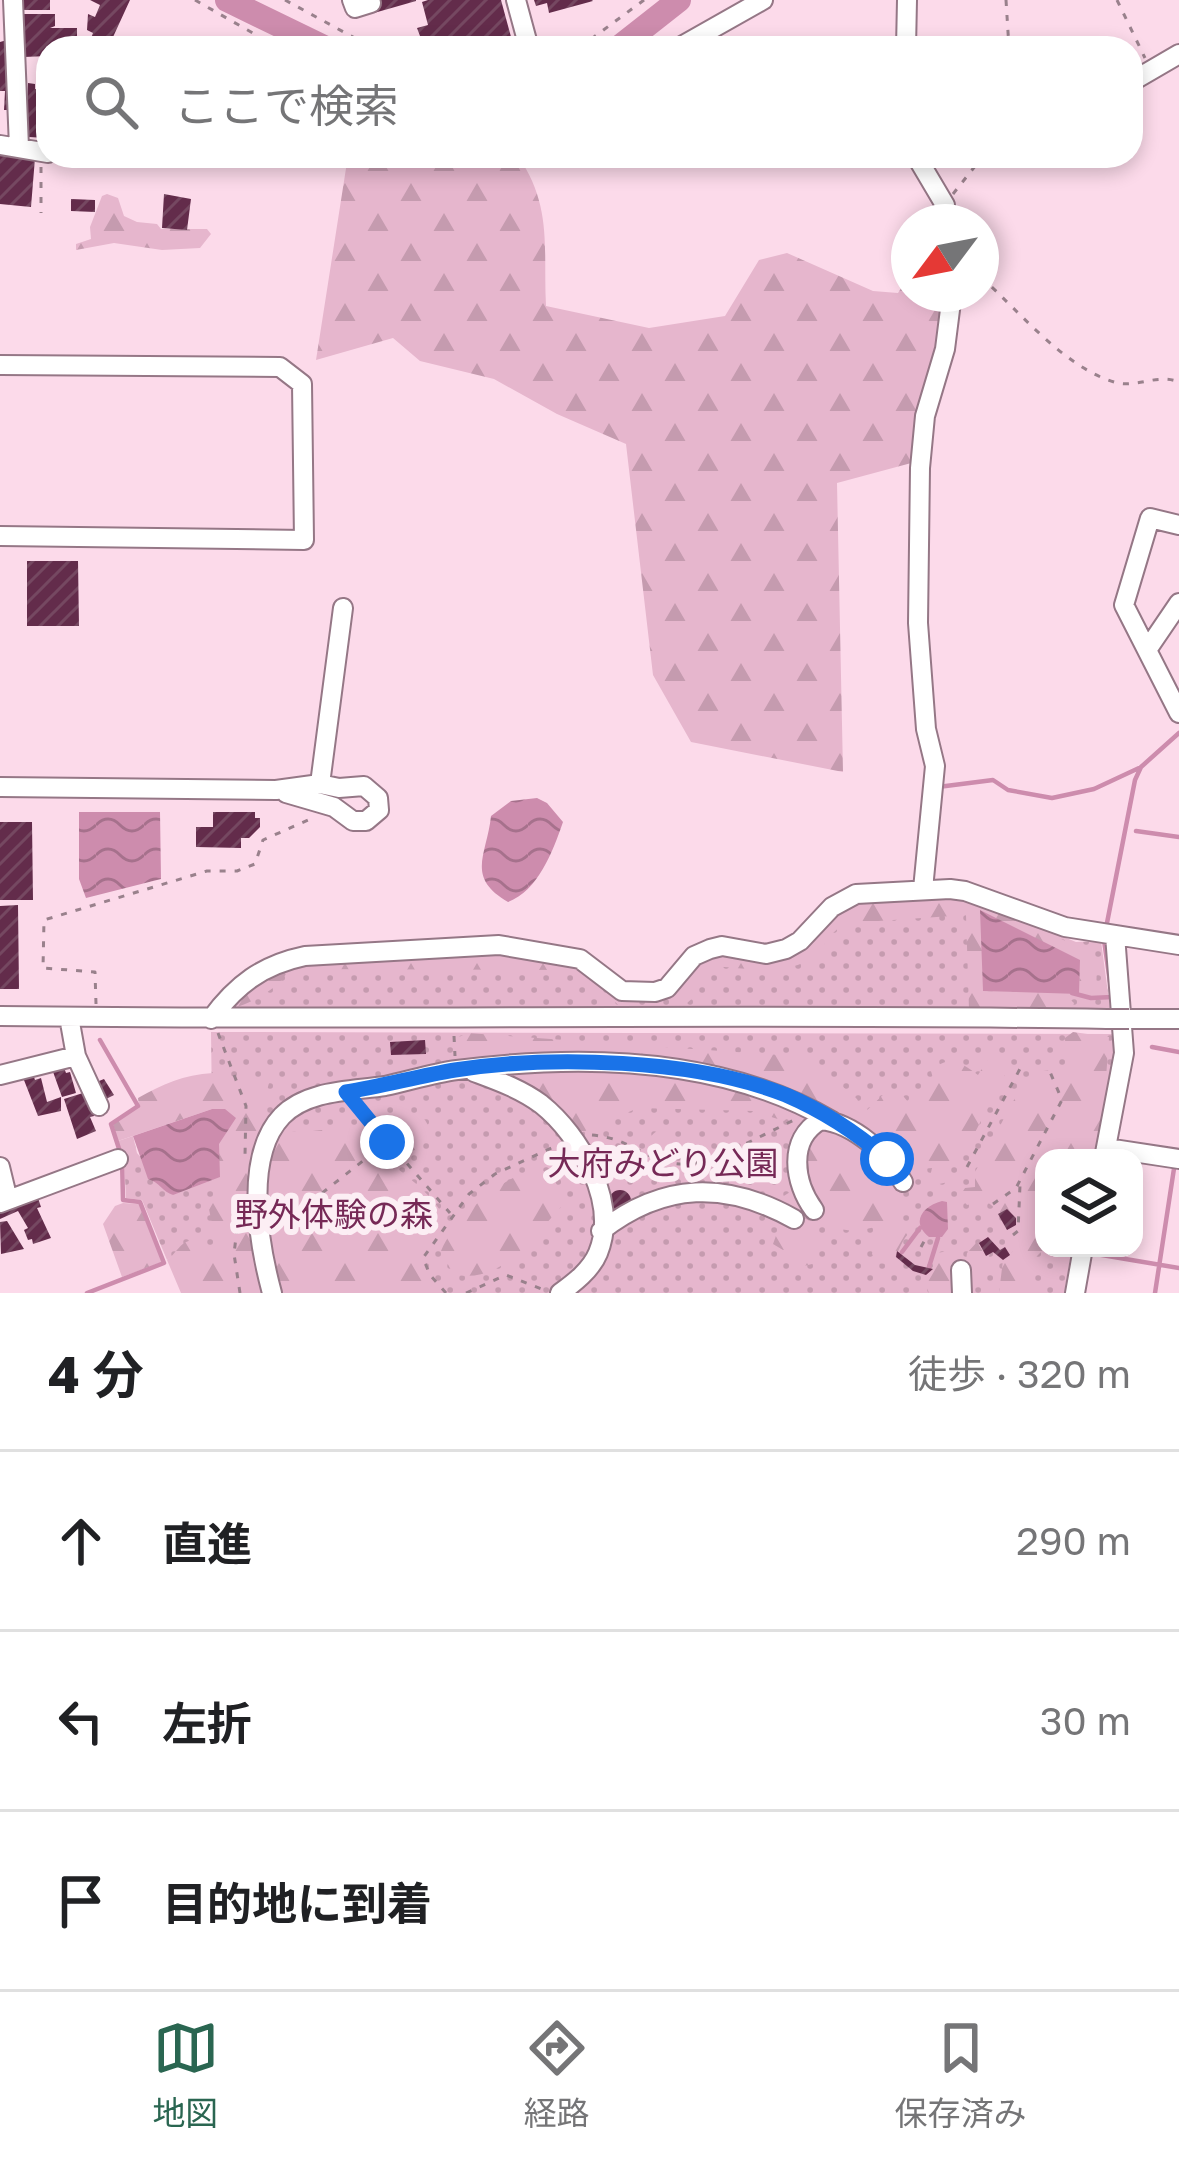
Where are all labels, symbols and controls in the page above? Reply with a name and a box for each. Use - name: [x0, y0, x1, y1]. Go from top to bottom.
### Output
- search box: [36, 36, 1143, 168]
- icon: search: [78, 69, 144, 135]
- text: ここで検索: [174, 78, 399, 132]
- north arrow: [891, 204, 999, 312]
- route end: [360, 1115, 414, 1169]
- route start: [860, 1132, 914, 1186]
- park label: 大府みどり公園: [548, 1143, 779, 1182]
- map controls: [1035, 1149, 1143, 1257]
- button: layers: [1035, 1149, 1143, 1257]
- park label: 野外体験の森: [235, 1194, 433, 1233]
- text: 4 分: [48, 1343, 144, 1404]
- text: 徒歩 · 320 m: [908, 1350, 1131, 1397]
- icon: ahead: [48, 1508, 114, 1574]
- text: 直進: [162, 1516, 252, 1570]
- text: 290 m: [1016, 1517, 1131, 1564]
- icon: left: [48, 1688, 114, 1754]
- text: 左折: [162, 1696, 252, 1750]
- text: 30 m: [1040, 1697, 1131, 1744]
- icon: arrive: [48, 1868, 114, 1934]
- text: 目的地に到着: [162, 1876, 432, 1930]
- tab: 地図: [153, 2015, 219, 2135]
- tab: 経路: [524, 2015, 590, 2135]
- tab: 保存済み: [895, 2015, 1027, 2135]

